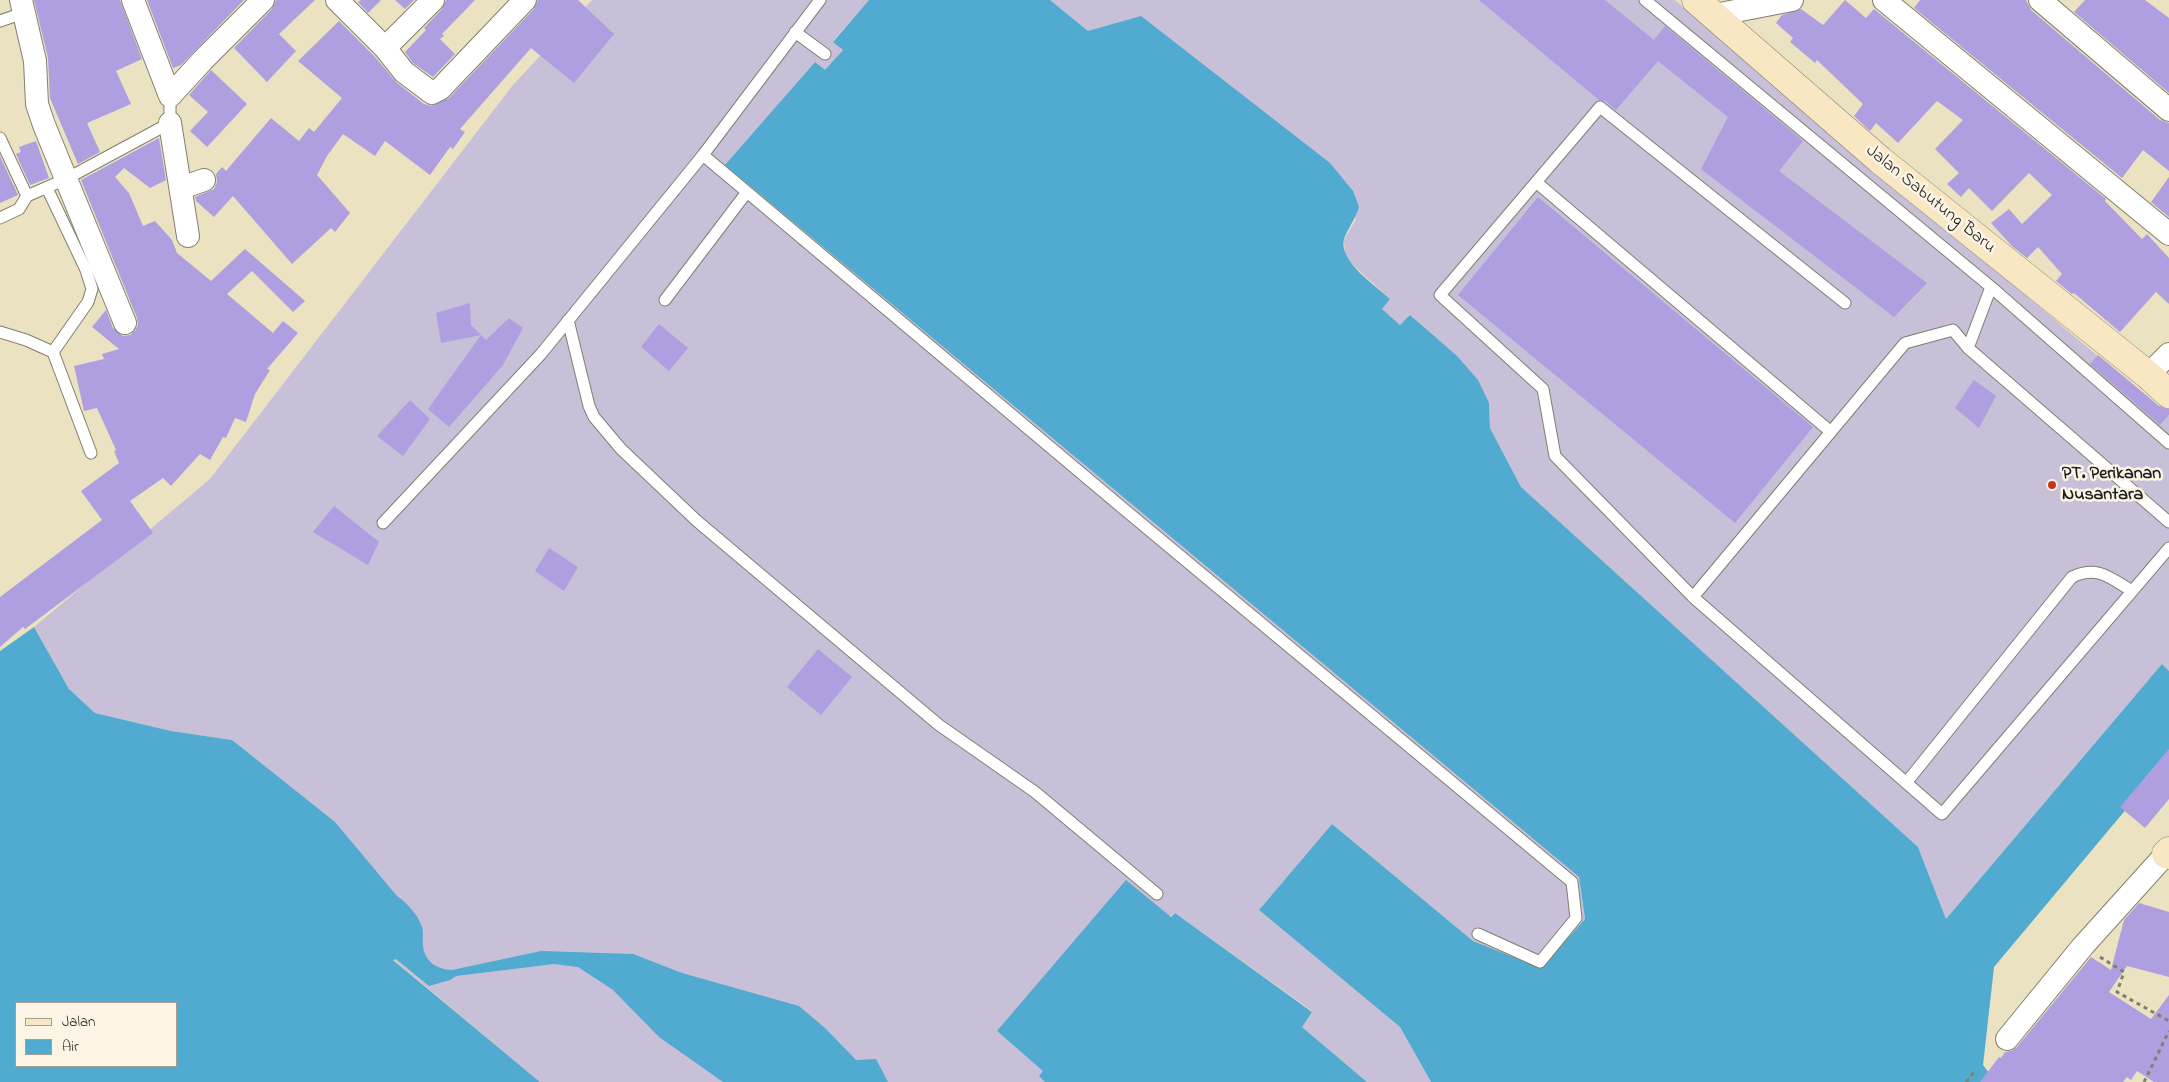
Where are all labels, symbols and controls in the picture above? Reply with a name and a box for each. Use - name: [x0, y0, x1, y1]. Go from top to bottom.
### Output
- street label: Jalan Sabutung Baru: [1861, 141, 1999, 259]
- place label: PT. Perikanan Nusantara: [2062, 464, 2161, 506]
- marker: PT. Perikanan Nusantara: [2046, 479, 2058, 491]
- legend: [15, 1002, 178, 1067]
- text: Jalan: [62, 1011, 95, 1033]
- text: Air: [62, 1036, 79, 1058]

